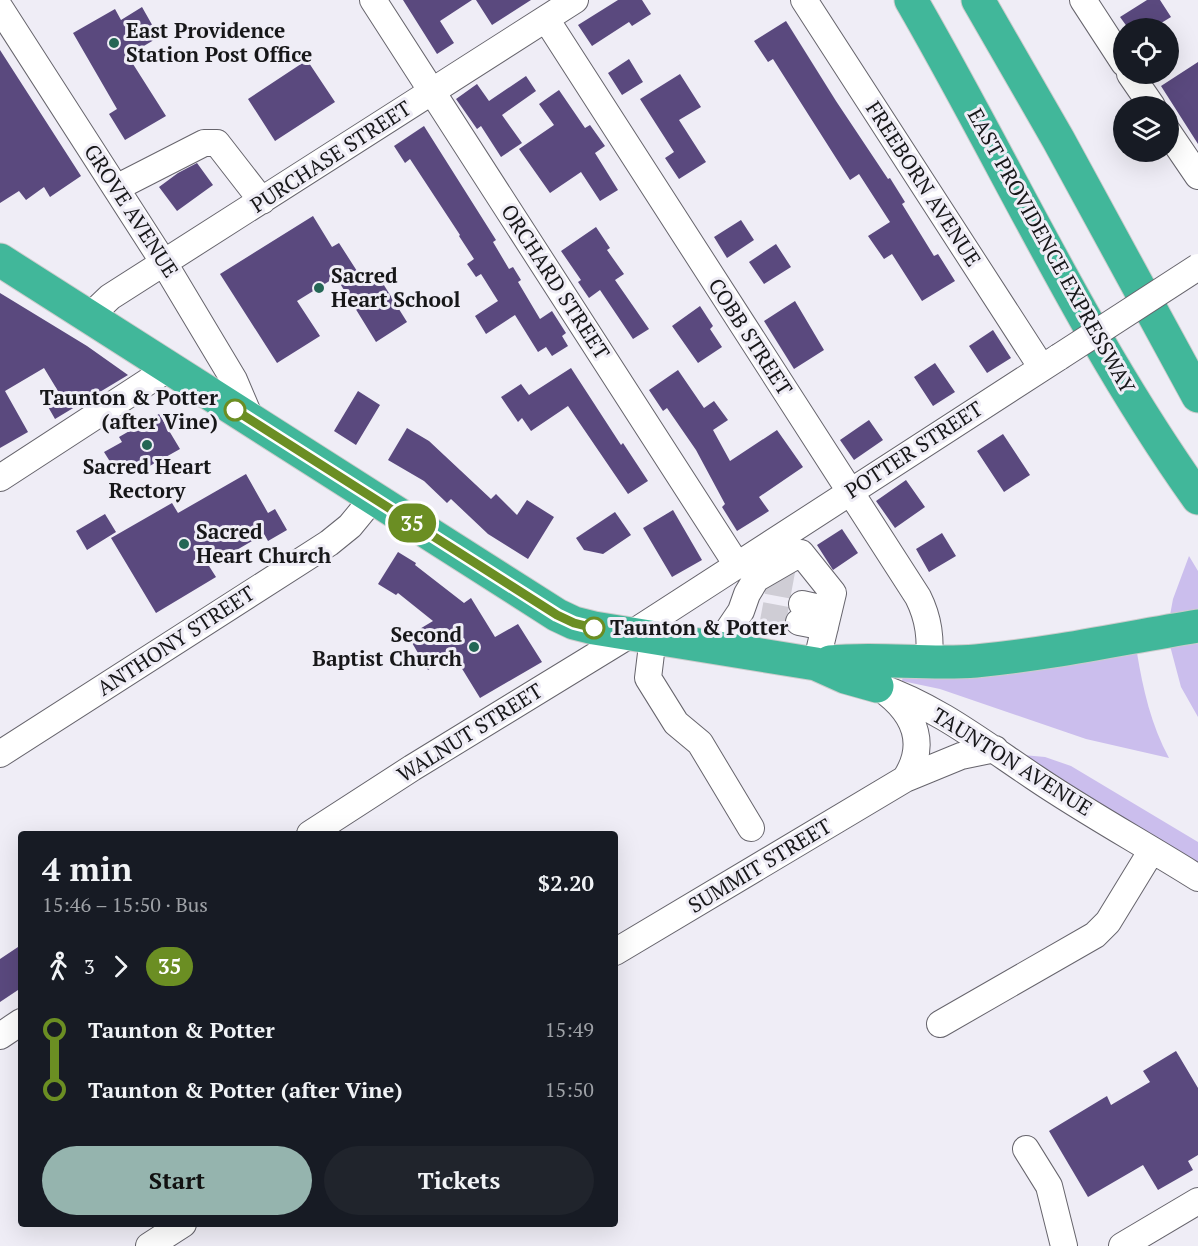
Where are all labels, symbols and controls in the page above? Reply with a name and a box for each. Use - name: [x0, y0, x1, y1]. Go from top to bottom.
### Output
- place label: East Providence Station Post Office: [126, 16, 312, 68]
- map controls: [1113, 18, 1179, 162]
- button: locate: [1113, 18, 1179, 84]
- marker: East Providence Station Post Office: [107, 36, 121, 50]
- street label: PURCHASE STREET: [245, 94, 416, 219]
- street label: FREEBORN AVENUE: [860, 95, 988, 271]
- button: layers: [1113, 96, 1179, 162]
- street label: EAST PROVIDENCE EXPRESSWAY: [962, 103, 1142, 398]
- street label: GROVE AVENUE: [78, 138, 185, 283]
- street label: ORCHARD STREET: [495, 198, 617, 364]
- place label: Sacred Heart School: [331, 261, 460, 313]
- street label: COBB STREET: [702, 272, 799, 401]
- marker: Sacred Heart School: [312, 281, 326, 295]
- place label: Taunton & Potter (after Vine): [40, 383, 218, 435]
- street label: POTTER STREET: [839, 394, 988, 504]
- marker: Taunton & Potter (after Vine): [224, 399, 246, 421]
- marker: Sacred Heart Rectory: [140, 438, 154, 452]
- place label: Sacred Heart Rectory: [83, 452, 212, 504]
- line badge: 35: [385, 504, 439, 542]
- text: 35: [400, 509, 424, 537]
- place label: Sacred Heart Church: [196, 517, 332, 569]
- marker: Sacred Heart Church: [177, 537, 191, 551]
- street label: ANTHONY STREET: [91, 579, 260, 702]
- place label: Taunton & Potter: [610, 613, 788, 641]
- marker: Taunton & Potter: [583, 617, 605, 639]
- place label: Second Baptist Church: [312, 620, 463, 672]
- marker: Second Baptist Church: [467, 640, 481, 654]
- street label: WALNUT STREET: [392, 676, 547, 788]
- street label: TAUNTON AVENUE: [927, 701, 1098, 822]
- street label: SUMMIT STREET: [683, 811, 836, 919]
- text: 4 min: [42, 847, 132, 890]
- text: $2.20: [538, 868, 594, 897]
- text: 15:46 – 15:50 · Bus: [42, 891, 208, 918]
- icon: walk: [42, 950, 75, 983]
- icon: forward: [104, 950, 137, 983]
- text: 35: [158, 952, 181, 980]
- text: 3: [84, 953, 95, 980]
- text: Taunton & Potter: [88, 1015, 275, 1044]
- text: 15:49: [545, 1016, 594, 1043]
- text: Taunton & Potter (after Vine): [88, 1075, 403, 1104]
- text: 15:50: [545, 1076, 594, 1103]
- button: Start: [42, 1146, 312, 1215]
- button: Tickets: [324, 1146, 594, 1215]

